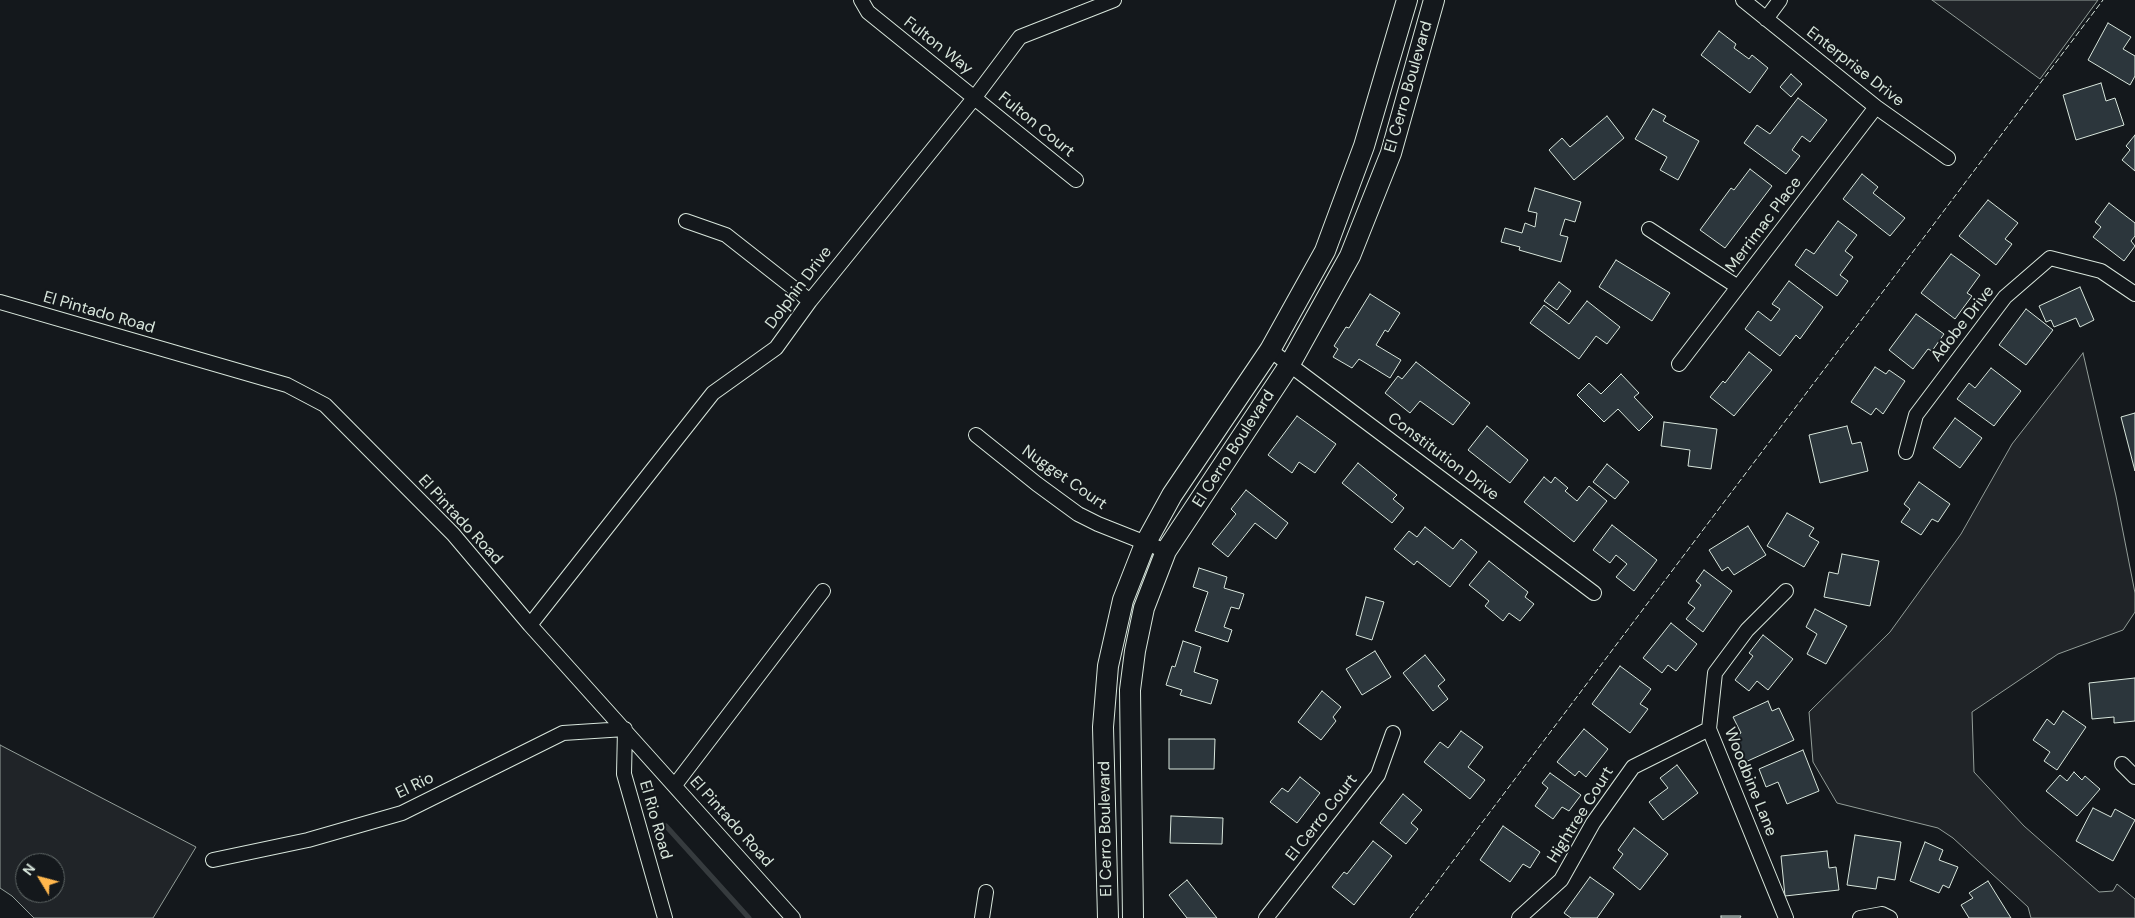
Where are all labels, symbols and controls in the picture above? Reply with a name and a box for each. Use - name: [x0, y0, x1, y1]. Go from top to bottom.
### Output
- street label: Fulton Way: [900, 13, 976, 79]
- street label: El Cerro Boulevard: [1381, 19, 1437, 155]
- street label: Enterprise Drive: [1802, 23, 1908, 111]
- street label: Fulton Court: [994, 88, 1078, 162]
- street label: Merrimac Place: [1722, 174, 1806, 276]
- street label: Dolphin Drive: [762, 243, 836, 333]
- street label: Adobe Drive: [1927, 282, 1999, 366]
- street label: El Pintado Road: [41, 288, 157, 338]
- street label: El Cerro Boulevard: [1189, 387, 1279, 511]
- street label: Constitution Drive: [1384, 409, 1502, 505]
- street label: Nugget Court: [1018, 442, 1110, 514]
- street label: El Pintado Road: [414, 471, 506, 569]
- street label: Woodbine Lane: [1719, 725, 1781, 839]
- street label: El Cerro Boulevard: [1095, 761, 1117, 897]
- street label: Hightree Court: [1544, 763, 1618, 867]
- street label: El Rio: [393, 769, 437, 803]
- street label: El Cerro Court: [1282, 771, 1362, 865]
- street label: El Pintado Road: [685, 773, 777, 871]
- street label: El Rio Road: [635, 778, 675, 862]
- north arrow: [15, 853, 65, 903]
- text: N: [19, 860, 39, 879]

